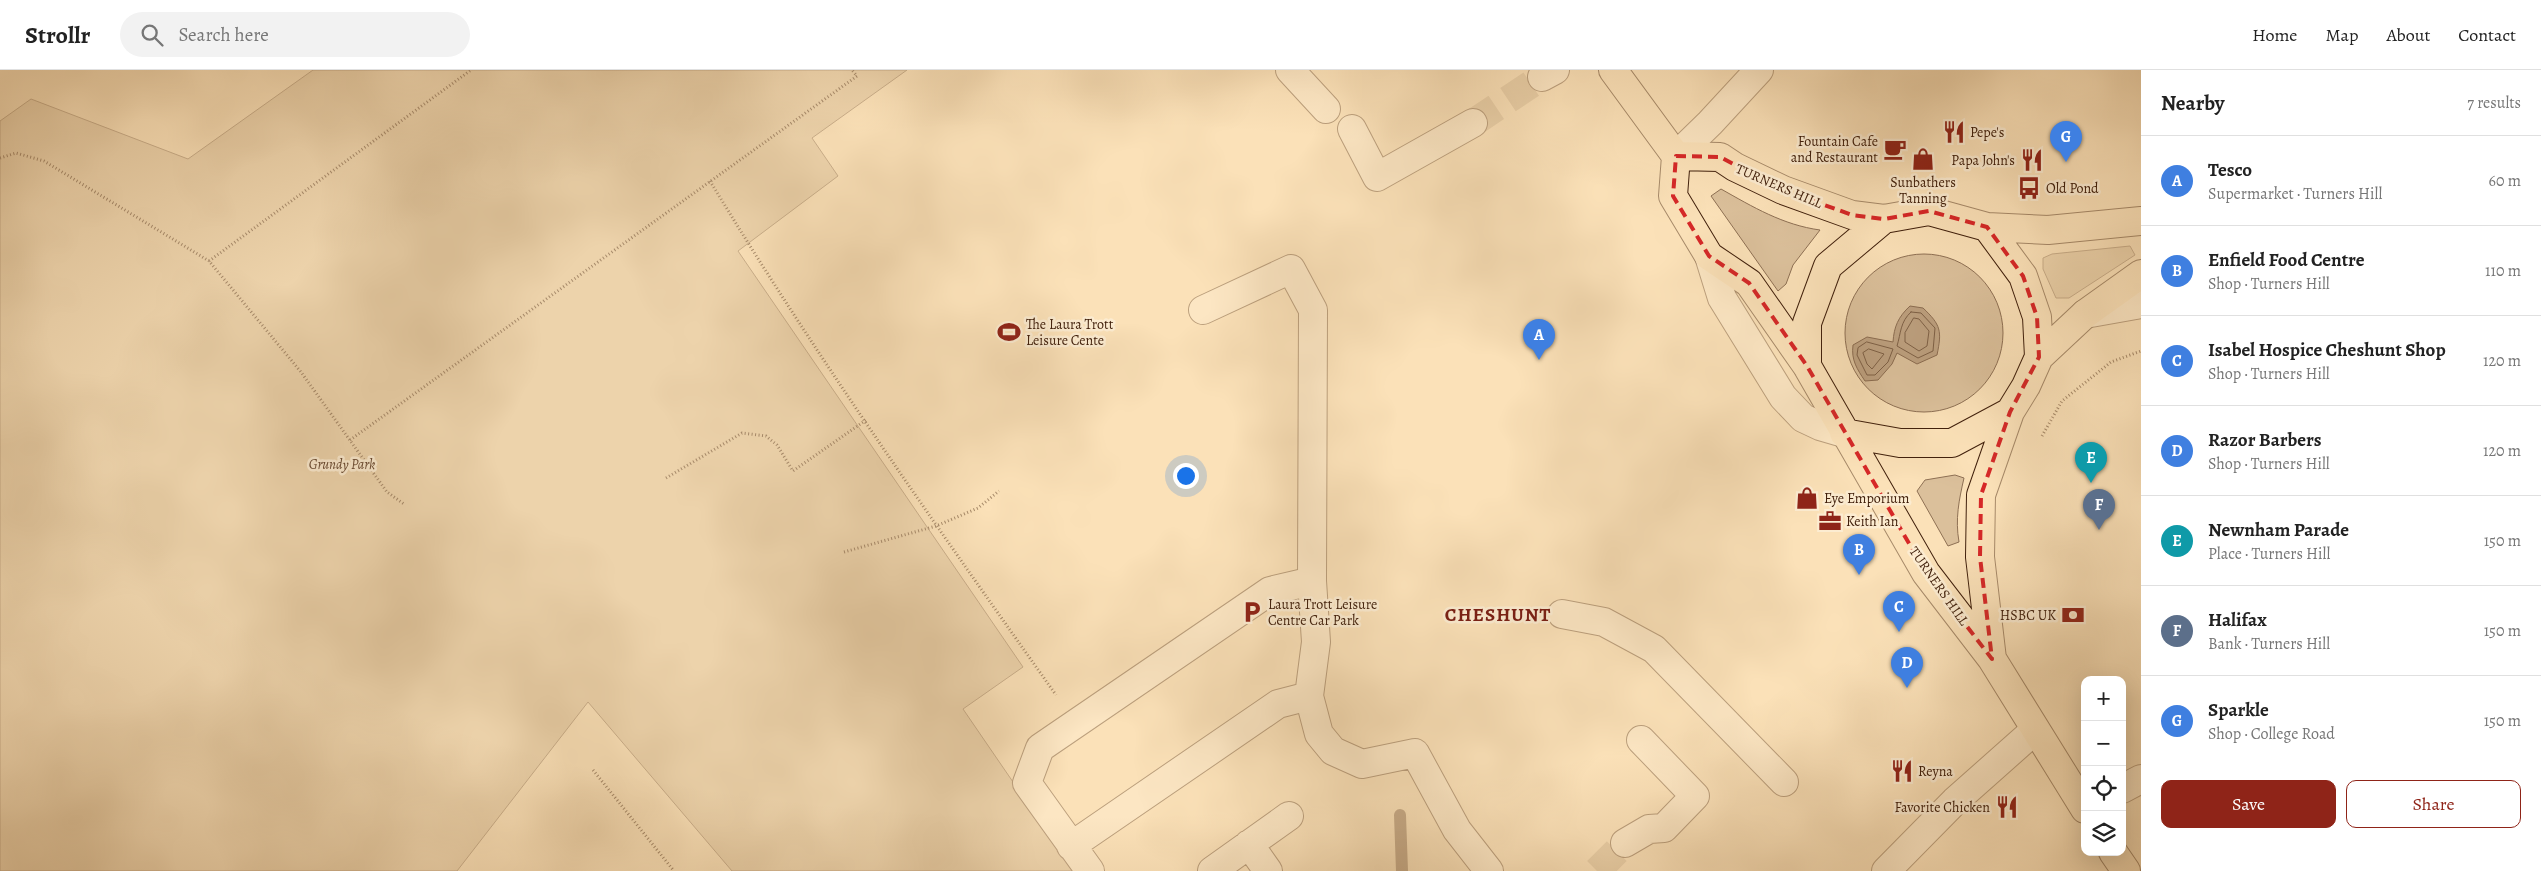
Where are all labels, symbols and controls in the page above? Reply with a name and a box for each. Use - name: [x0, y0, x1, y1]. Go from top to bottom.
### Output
- search box: [120, 12, 470, 57]
- text: Strollr: [25, 19, 90, 51]
- icon: search: [138, 21, 166, 49]
- text: Search here: [178, 22, 269, 48]
- text: Home: [2252, 23, 2297, 47]
- text: Map: [2325, 23, 2358, 47]
- text: About: [2386, 23, 2430, 47]
- text: Contact: [2458, 23, 2516, 47]
- text: Nearby: [2161, 89, 2224, 117]
- text: 7 results: [2467, 92, 2521, 114]
- restaurant icon: Pepe's: [1941, 119, 1967, 145]
- pin: G: [2050, 121, 2082, 162]
- place label: Pepe's: [1970, 123, 2004, 142]
- place label: Fountain Cafe and Restaurant: [1791, 132, 1878, 167]
- cafe icon: Fountain Cafe and Restaurant: [1882, 136, 1908, 162]
- shop icon: Sunbathers Tanning: [1910, 146, 1936, 172]
- restaurant icon: Papa John's: [2019, 147, 2045, 173]
- place label: Papa John's: [1951, 151, 2015, 170]
- text: Tesco: [2208, 157, 2252, 183]
- street label: TURNERS HILL: [1733, 159, 1826, 213]
- text: A: [2172, 170, 2182, 192]
- text: 60 m: [2489, 170, 2521, 192]
- place label: Sunbathers Tanning: [1890, 173, 1956, 208]
- bus stop icon: Old Pond: [2016, 175, 2042, 201]
- place label: Old Pond: [2046, 179, 2099, 198]
- text: Supermarket · Turners Hill: [2208, 183, 2382, 205]
- text: Enfield Food Centre: [2208, 247, 2364, 273]
- text: B: [2172, 260, 2182, 282]
- text: 110 m: [2485, 260, 2521, 282]
- text: Shop · Turners Hill: [2208, 273, 2330, 295]
- place label: The Laura Trott Leisure Cente: [1026, 315, 1114, 350]
- sports icon: The Laura Trott Leisure Cente: [996, 319, 1022, 345]
- pin: A: [1523, 319, 1555, 360]
- text: Isabel Hospice Cheshunt Shop: [2208, 337, 2446, 363]
- text: C: [2172, 350, 2182, 372]
- text: 120 m: [2483, 350, 2521, 372]
- text: Shop · Turners Hill: [2208, 363, 2330, 385]
- text: Razor Barbers: [2208, 427, 2322, 453]
- text: D: [2171, 440, 2183, 462]
- text: 120 m: [2483, 440, 2521, 462]
- pin: E: [2075, 442, 2107, 483]
- text: Shop · Turners Hill: [2208, 453, 2330, 475]
- park label: Grundy Park: [309, 455, 375, 474]
- your location: [1173, 463, 1199, 489]
- shop icon: Eye Emporium: [1794, 485, 1820, 511]
- place label: Eye Emporium: [1824, 489, 1910, 508]
- pin: F: [2083, 489, 2115, 530]
- office icon: Keith Ian: [1817, 508, 1843, 534]
- place label: Keith Ian: [1846, 512, 1899, 531]
- text: Newnham Parade: [2208, 517, 2349, 543]
- text: E: [2172, 530, 2182, 552]
- text: 150 m: [2484, 530, 2521, 552]
- pin: B: [1843, 534, 1875, 575]
- street label: TURNERS HILL: [1905, 543, 1974, 630]
- text: Place · Turners Hill: [2208, 543, 2330, 565]
- pin: C: [1883, 591, 1915, 632]
- place label: Laura Trott Leisure Centre Car Park: [1268, 595, 1377, 630]
- parking icon: Laura Trott Leisure Centre Car Park: [1239, 599, 1265, 625]
- district label: CHESHUNT: [1445, 602, 1551, 628]
- bank icon: HSBC UK: [2060, 602, 2086, 628]
- place label: HSBC UK: [2000, 606, 2056, 625]
- text: Halifax: [2208, 607, 2267, 633]
- text: F: [2173, 620, 2181, 642]
- text: 150 m: [2484, 620, 2521, 642]
- text: Bank · Turners Hill: [2208, 633, 2330, 655]
- pin: D: [1891, 647, 1923, 688]
- map controls: [2081, 676, 2126, 856]
- button: +: [2081, 676, 2126, 721]
- text: Sparkle: [2208, 697, 2269, 723]
- text: G: [2172, 710, 2182, 732]
- text: 150 m: [2484, 710, 2521, 732]
- button: −: [2081, 721, 2126, 766]
- text: Shop · College Road: [2208, 723, 2335, 745]
- restaurant icon: Reyna: [1889, 758, 1915, 784]
- place label: Reyna: [1918, 762, 1953, 781]
- button: locate: [2081, 766, 2126, 811]
- button: Save: [2161, 780, 2336, 828]
- button: Share: [2346, 780, 2521, 828]
- restaurant icon: Favorite Chicken: [1994, 794, 2020, 820]
- place label: Favorite Chicken: [1894, 798, 1990, 817]
- button: layers: [2081, 811, 2126, 856]

